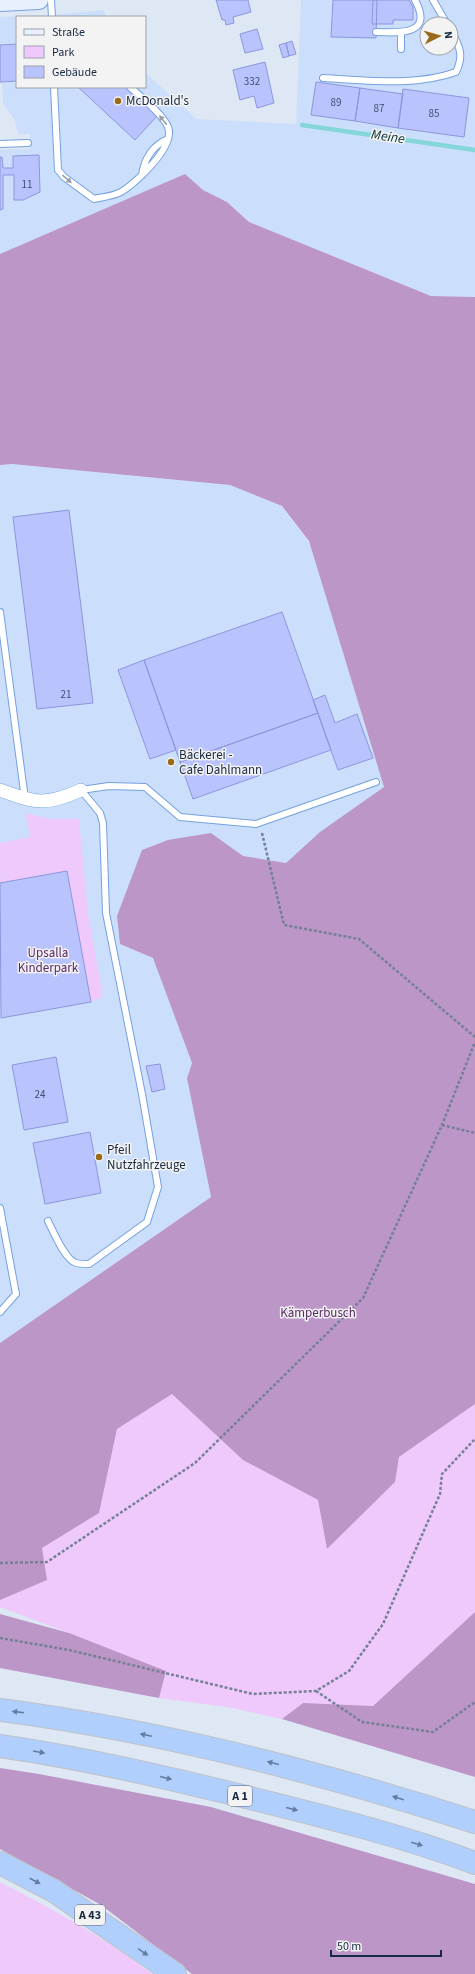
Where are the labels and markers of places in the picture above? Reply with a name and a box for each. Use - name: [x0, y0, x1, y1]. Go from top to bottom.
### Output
- place label: McDonald's: [126, 92, 190, 110]
- marker: McDonald's: [113, 96, 123, 106]
- place label: Bäckerei - Cafe Dahlmann: [179, 746, 262, 779]
- marker: Bäckerei - Cafe Dahlmann: [166, 757, 176, 767]
- place label: Pfeil Nutzfahrzeuge: [107, 1141, 186, 1174]
- marker: Pfeil Nutzfahrzeuge: [94, 1152, 104, 1162]

